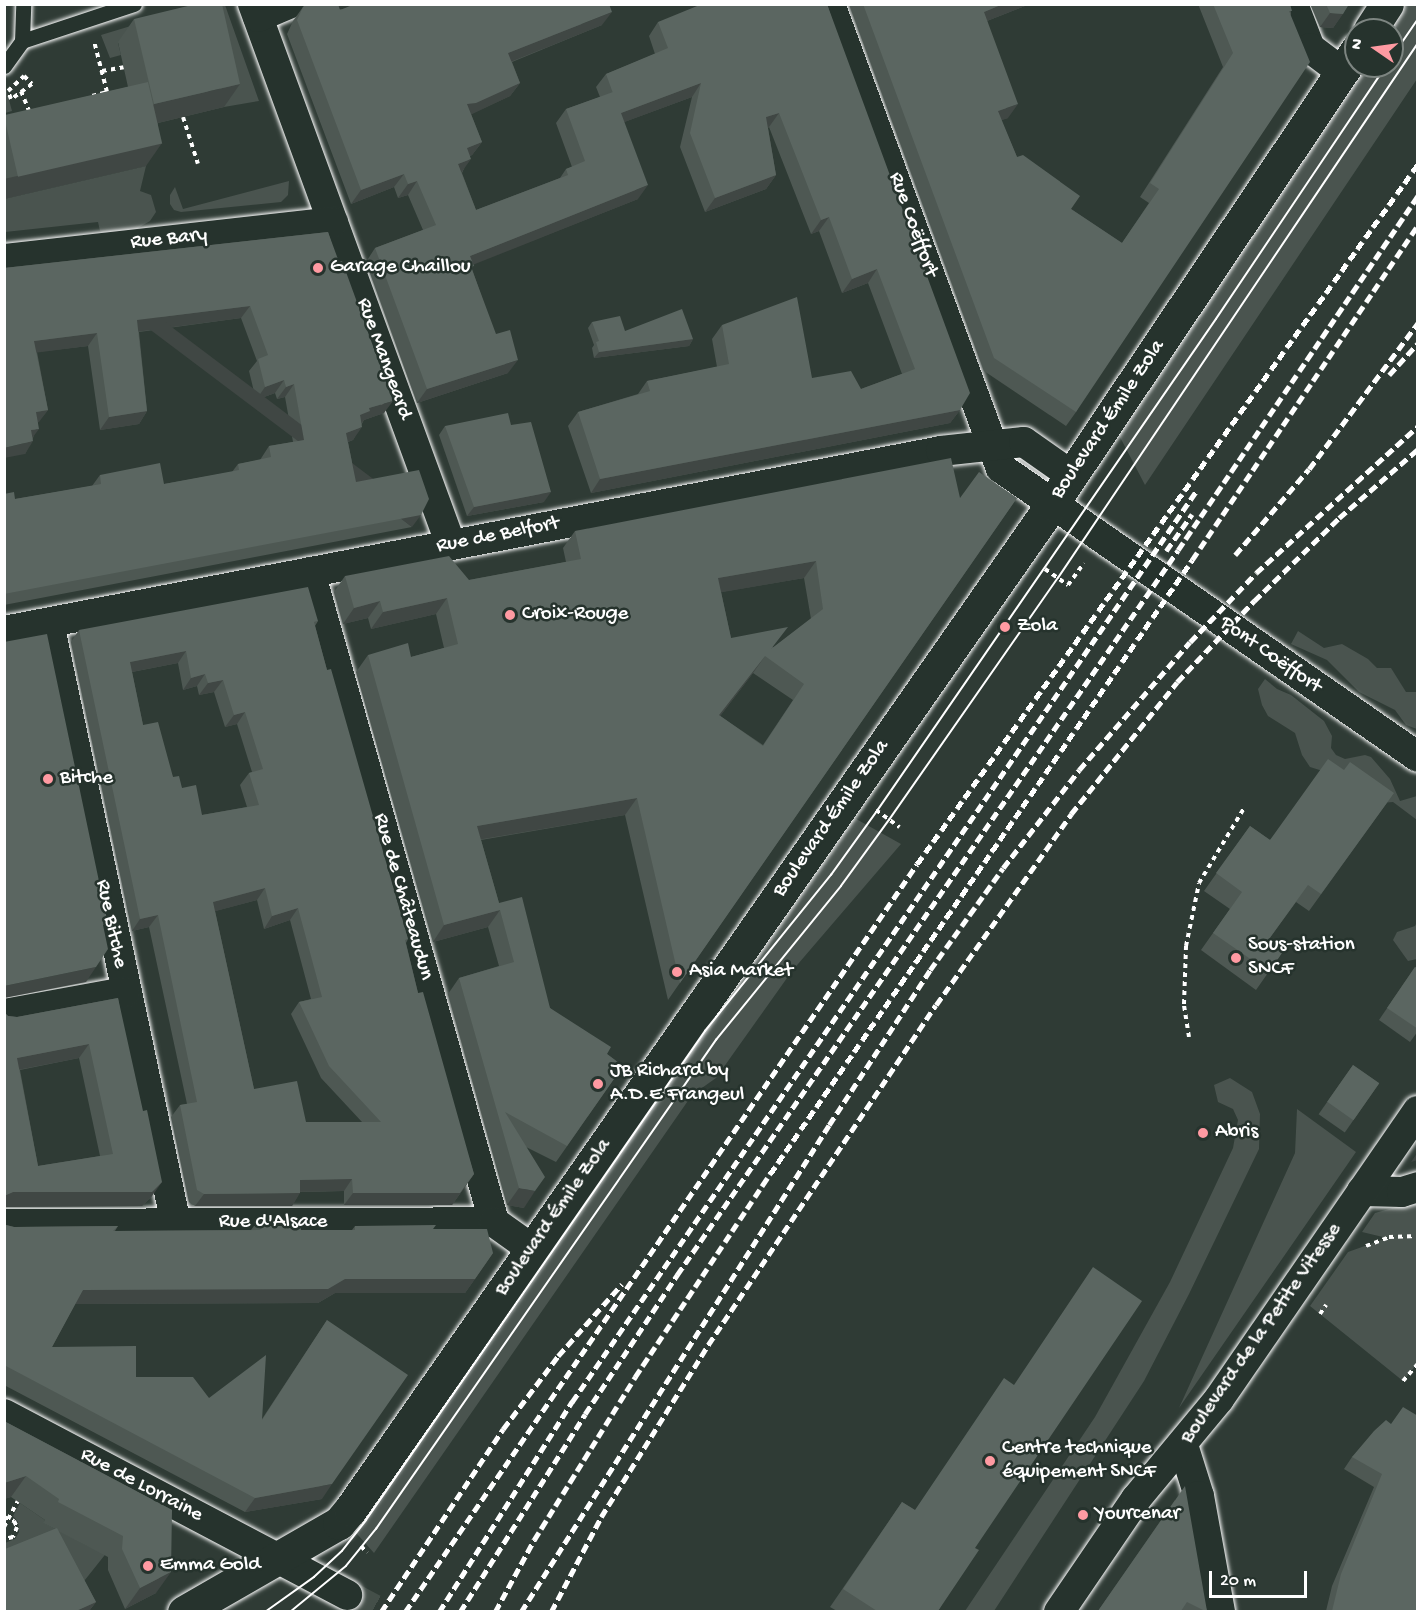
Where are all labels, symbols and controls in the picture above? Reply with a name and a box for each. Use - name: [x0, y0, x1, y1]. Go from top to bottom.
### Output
- north arrow: [1344, 18, 1404, 78]
- text: N: [1347, 37, 1368, 52]
- street label: Rue Coëffort: [881, 169, 943, 281]
- street label: Rue Bary: [129, 223, 209, 257]
- place label: Garage Chaillou: [330, 255, 471, 281]
- marker: Garage Chaillou: [311, 261, 325, 275]
- street label: Rue Mangeard: [349, 295, 417, 423]
- street label: Boulevard Émile Zola: [1046, 336, 1172, 504]
- street label: Rue de Belfort: [435, 512, 561, 560]
- place label: Croix-Rouge: [522, 602, 628, 628]
- marker: Croix-Rouge: [503, 608, 517, 622]
- street label: Pont Coëffort: [1214, 612, 1326, 700]
- place label: Zola: [1017, 614, 1058, 640]
- marker: Zola: [998, 620, 1012, 634]
- street label: Boulevard Émile Zola: [768, 735, 896, 903]
- place label: Bitche: [60, 766, 113, 792]
- marker: Bitche: [41, 772, 55, 786]
- street label: Rue de Châteaudun: [366, 811, 438, 983]
- street label: Rue Bitche: [88, 877, 132, 971]
- place label: Sous-station SNCF: [1248, 933, 1355, 983]
- marker: Sous-station SNCF: [1229, 951, 1243, 965]
- place label: Asia Market: [689, 959, 793, 985]
- marker: Asia Market: [670, 965, 684, 979]
- place label: JB Richard by A.D.E Frangeul: [610, 1059, 744, 1109]
- marker: JB Richard by A.D.E Frangeul: [591, 1077, 605, 1091]
- place label: Abris: [1215, 1120, 1258, 1146]
- marker: Abris: [1196, 1126, 1210, 1140]
- street label: Boulevard Émile Zola: [490, 1134, 618, 1302]
- street label: Rue d'Alsace: [219, 1210, 327, 1236]
- street label: Boulevard de la Petite Vitesse: [1176, 1219, 1348, 1449]
- place label: Centre technique équipement SNCF: [1002, 1436, 1156, 1486]
- street label: Rue de Lorraine: [75, 1443, 207, 1529]
- marker: Centre technique équipement SNCF: [983, 1454, 997, 1468]
- place label: Yourcenar: [1095, 1502, 1180, 1528]
- marker: Yourcenar: [1076, 1508, 1090, 1522]
- place label: Emma Gold: [160, 1553, 261, 1579]
- marker: Emma Gold: [141, 1559, 155, 1573]
- scale bar: [1212, 1559, 1310, 1597]
- text: 20 m: [1220, 1571, 1256, 1592]

